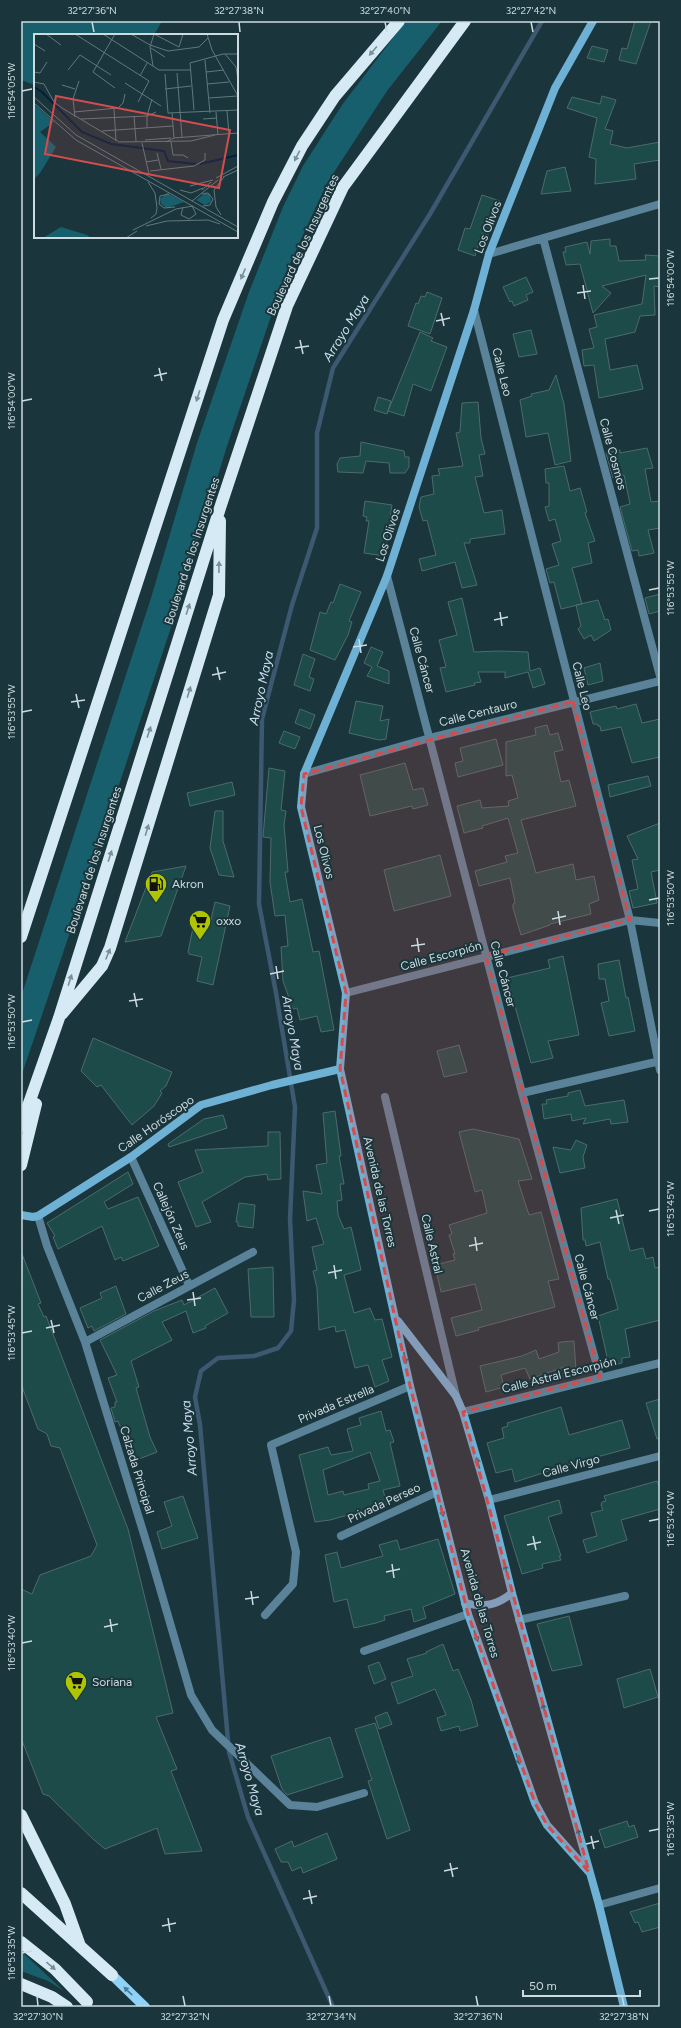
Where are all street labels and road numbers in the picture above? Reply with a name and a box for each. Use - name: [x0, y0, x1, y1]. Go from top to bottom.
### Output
- street label: Boulevard de los Insurgentes: [264, 172, 342, 318]
- street label: Los Olivos: [472, 198, 505, 255]
- street label: Calle Leo: [489, 346, 515, 398]
- street label: Calle Cosmos: [597, 417, 629, 492]
- street label: Boulevard de los Insurgentes: [162, 475, 223, 627]
- street label: Los Olivos: [373, 506, 403, 563]
- street label: Calle Cáncer: [406, 625, 438, 695]
- street label: Calle Leo: [569, 660, 595, 712]
- street label: Calle Centauro: [438, 697, 518, 729]
- street label: Boulevard de los Insurgentes: [64, 784, 125, 936]
- street label: Los Olivos: [311, 824, 338, 881]
- street label: Calle Escorpión: [399, 938, 483, 974]
- street label: Calle Cáncer: [487, 939, 519, 1009]
- street label: Calle Horóscopo: [115, 1093, 197, 1155]
- street label: Avenida de las Torres: [360, 1135, 400, 1249]
- street label: Callejón Zeus: [150, 1180, 192, 1253]
- street label: Calle Astral: [418, 1213, 446, 1275]
- street label: Calle Cáncer: [571, 1252, 603, 1322]
- street label: Calle Zeus: [135, 1266, 191, 1305]
- street label: Calle Astral Escorpión: [500, 1354, 618, 1396]
- street label: Privada Estrella: [296, 1382, 376, 1426]
- street label: Calzada Principal: [117, 1424, 157, 1516]
- street label: Calle Virgo: [541, 1452, 601, 1480]
- street label: Privada Perseo: [345, 1480, 423, 1526]
- street label: Avenida de las Torres: [458, 1547, 502, 1660]

